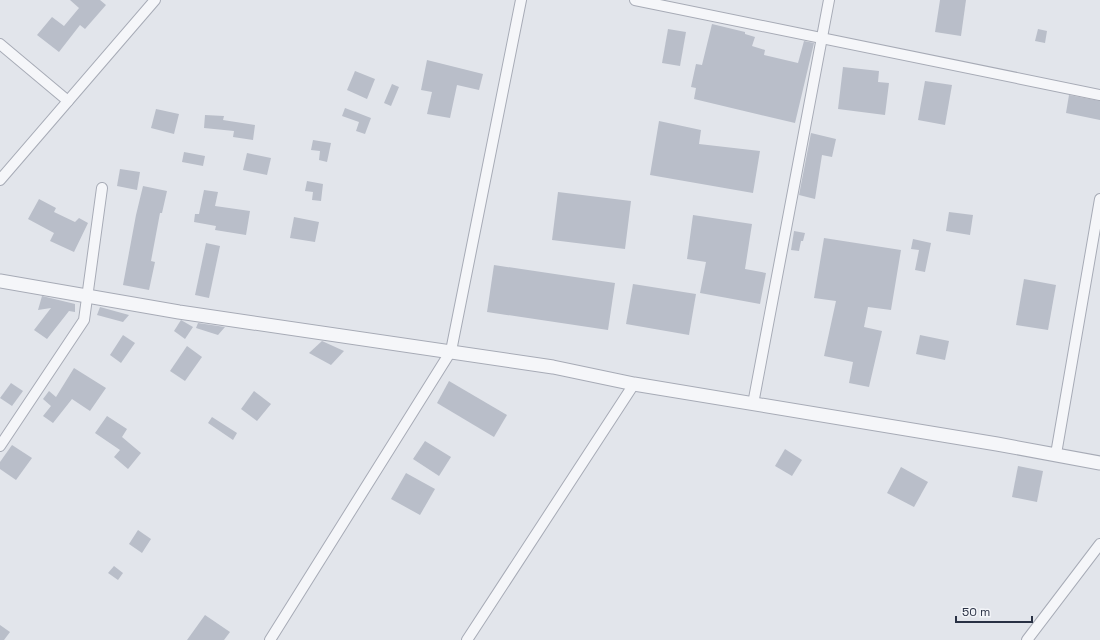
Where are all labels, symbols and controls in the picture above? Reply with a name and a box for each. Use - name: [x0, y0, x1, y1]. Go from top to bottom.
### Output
- scale bar: [956, 598, 1032, 624]
- text: 50 m: [962, 604, 990, 620]

